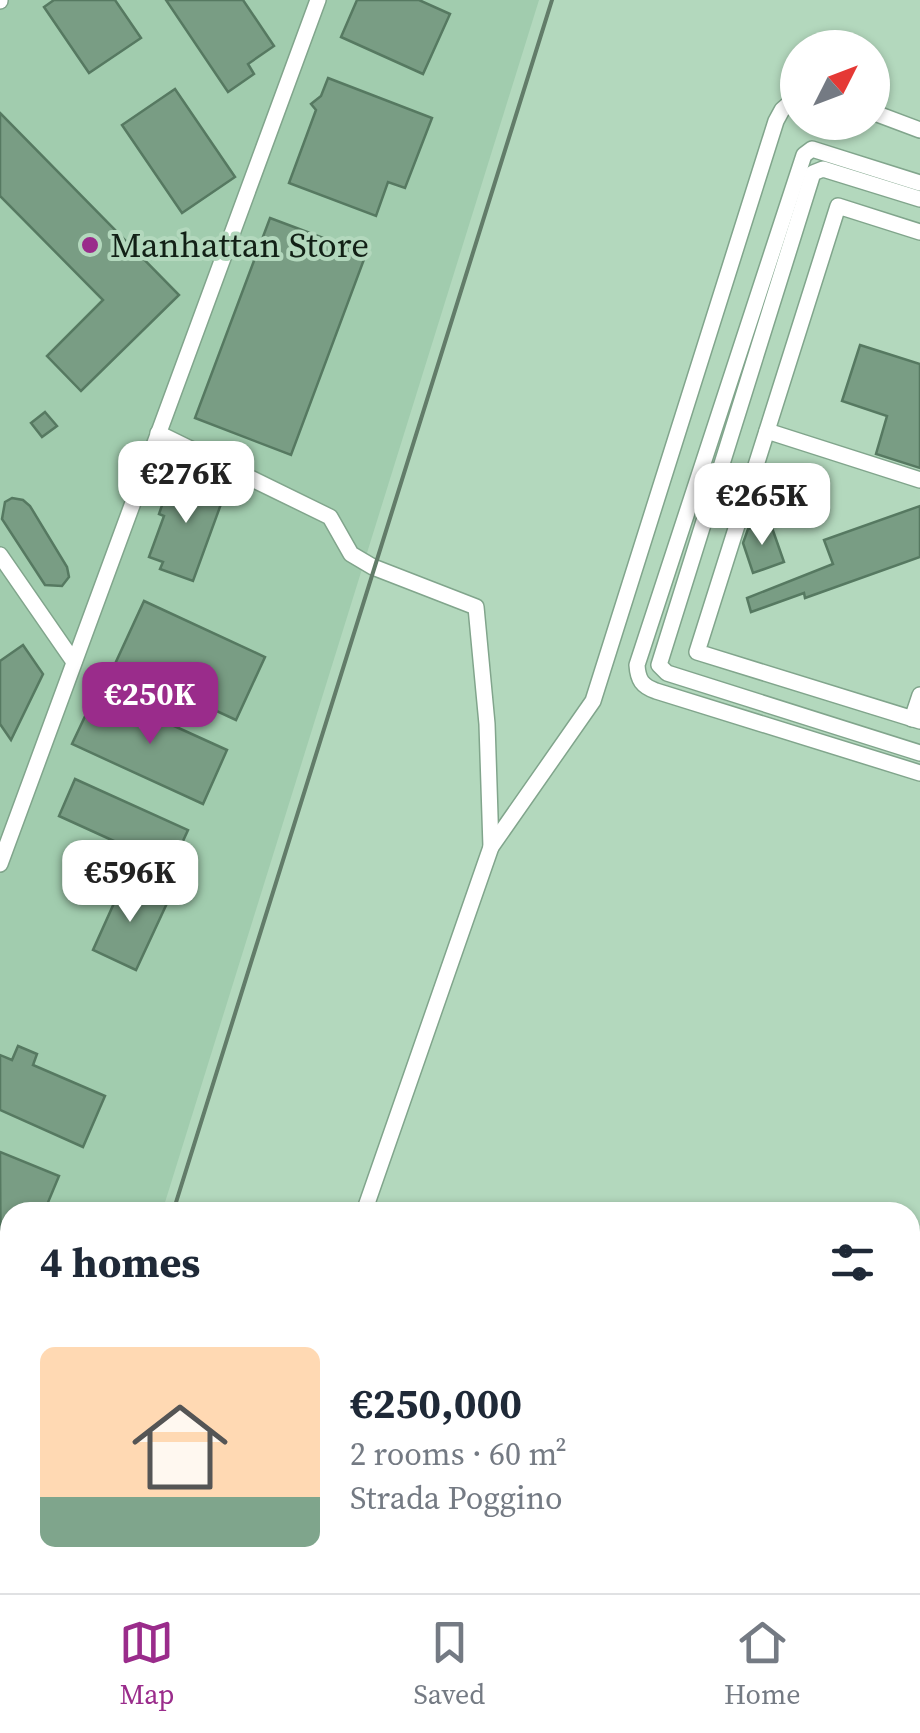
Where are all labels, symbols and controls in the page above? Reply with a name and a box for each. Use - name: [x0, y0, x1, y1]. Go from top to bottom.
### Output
- north arrow: [780, 30, 890, 140]
- map controls: [780, 30, 890, 140]
- place label: Manhattan Store: [110, 221, 369, 269]
- marker: Manhattan Store: [79, 234, 101, 256]
- pin: €276K: [116, 441, 256, 526]
- text: €276K: [140, 451, 232, 495]
- pin: €265K: [692, 463, 832, 548]
- text: €265K: [716, 473, 808, 517]
- pin: €250K: [80, 662, 220, 747]
- text: €250K: [104, 672, 196, 716]
- pin: €596K: [60, 840, 200, 925]
- text: €596K: [84, 850, 176, 894]
- text: 4 homes: [40, 1233, 200, 1291]
- icon: filters: [825, 1235, 880, 1290]
- text: €250,000: [350, 1374, 522, 1432]
- icon: home: [120, 1387, 240, 1507]
- text: 2 rooms · 60 m²: [350, 1432, 567, 1476]
- text: Strada Poggino: [350, 1476, 563, 1520]
- tab: Map: [119, 1615, 174, 1713]
- tab: Saved: [413, 1615, 485, 1713]
- tab: Home: [724, 1615, 801, 1713]

